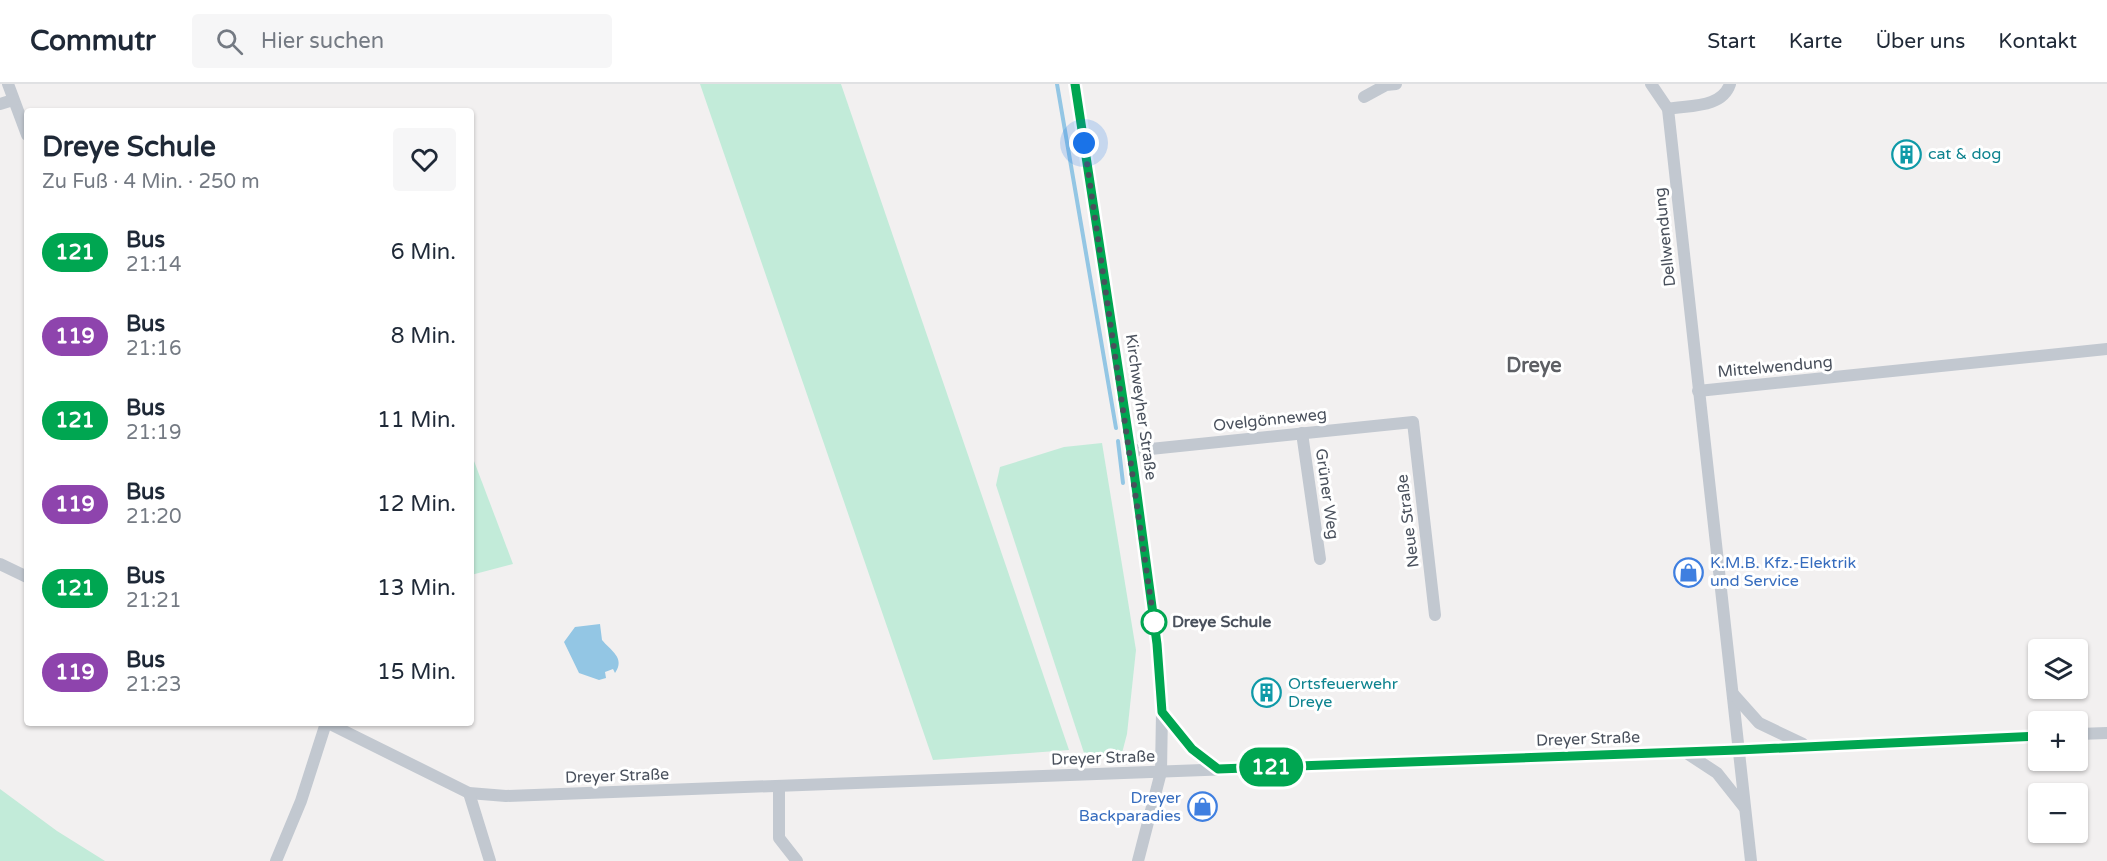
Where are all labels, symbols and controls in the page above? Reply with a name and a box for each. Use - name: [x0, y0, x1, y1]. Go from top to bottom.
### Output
- search box: [192, 14, 612, 68]
- text: Commutr: [30, 24, 156, 58]
- icon: search: [213, 25, 246, 58]
- text: Hier suchen: [261, 28, 384, 54]
- text: Start: [1707, 29, 1756, 54]
- text: Karte: [1789, 29, 1842, 54]
- text: Über uns: [1875, 29, 1965, 54]
- text: Kontakt: [1998, 29, 2077, 54]
- button: heart: [393, 128, 456, 191]
- your location: [1069, 128, 1099, 158]
- text: Dreye Schule: [42, 130, 216, 164]
- building icon: cat & dog: [1891, 138, 1923, 170]
- place label: cat & dog: [1928, 144, 2001, 164]
- text: Zu Fuß · 4 Min. · 250 m: [42, 170, 260, 194]
- street label: Dellwendung: [1650, 186, 1680, 288]
- text: Bus: [126, 227, 165, 253]
- text: 6 Min.: [391, 239, 456, 265]
- text: 121: [55, 240, 95, 265]
- text: 21:14: [126, 253, 181, 277]
- text: Bus: [126, 311, 165, 337]
- text: 8 Min.: [391, 323, 456, 349]
- text: 119: [55, 324, 95, 349]
- street label: Kirchweyher Straße: [1121, 333, 1161, 481]
- text: 21:16: [126, 337, 181, 361]
- street label: Mittelwendung: [1717, 352, 1833, 382]
- district label: Dreye: [1506, 354, 1562, 378]
- text: Bus: [126, 395, 165, 421]
- street label: Ovelgönneweg: [1212, 404, 1328, 436]
- text: 11 Min.: [377, 407, 456, 433]
- text: 121: [55, 408, 95, 433]
- text: 21:19: [126, 421, 181, 445]
- street label: Grüner Weg: [1311, 447, 1343, 541]
- street label: Neue Straße: [1392, 473, 1424, 569]
- text: Bus: [126, 479, 165, 505]
- text: 12 Min.: [377, 491, 456, 517]
- text: 119: [55, 492, 95, 517]
- text: 21:20: [126, 505, 181, 529]
- place label: K.M.B. Kfz.-Elektrik und Service: [1710, 553, 1857, 591]
- shop icon: K.M.B. Kfz.-Elektrik und Service: [1673, 556, 1705, 588]
- text: Bus: [126, 563, 165, 589]
- text: 13 Min.: [377, 575, 456, 601]
- text: 121: [55, 576, 95, 601]
- text: 21:21: [126, 589, 181, 613]
- marker: Dreye Schule: [1141, 609, 1167, 635]
- place label: Dreye Schule: [1172, 612, 1271, 632]
- map controls: [2028, 639, 2088, 843]
- button: layers: [2028, 639, 2088, 699]
- text: Bus: [126, 647, 165, 673]
- text: 15 Min.: [377, 659, 456, 685]
- text: 119: [55, 660, 95, 685]
- text: 21:23: [126, 673, 181, 697]
- place label: Ortsfeuerwehr Dreye: [1288, 674, 1399, 712]
- building icon: Ortsfeuerwehr Dreye: [1251, 677, 1283, 709]
- button: +: [2028, 711, 2088, 771]
- street label: Dreyer Straße: [1536, 727, 1640, 751]
- street label: Dreyer Straße: [1051, 746, 1155, 770]
- line badge: 121: [1236, 748, 1306, 786]
- text: 121: [1251, 755, 1291, 780]
- street label: Dreyer Straße: [565, 764, 669, 788]
- button: −: [2028, 783, 2088, 843]
- place label: Dreyer Backparadies: [1079, 788, 1182, 826]
- shop icon: Dreyer Backparadies: [1186, 791, 1218, 823]

